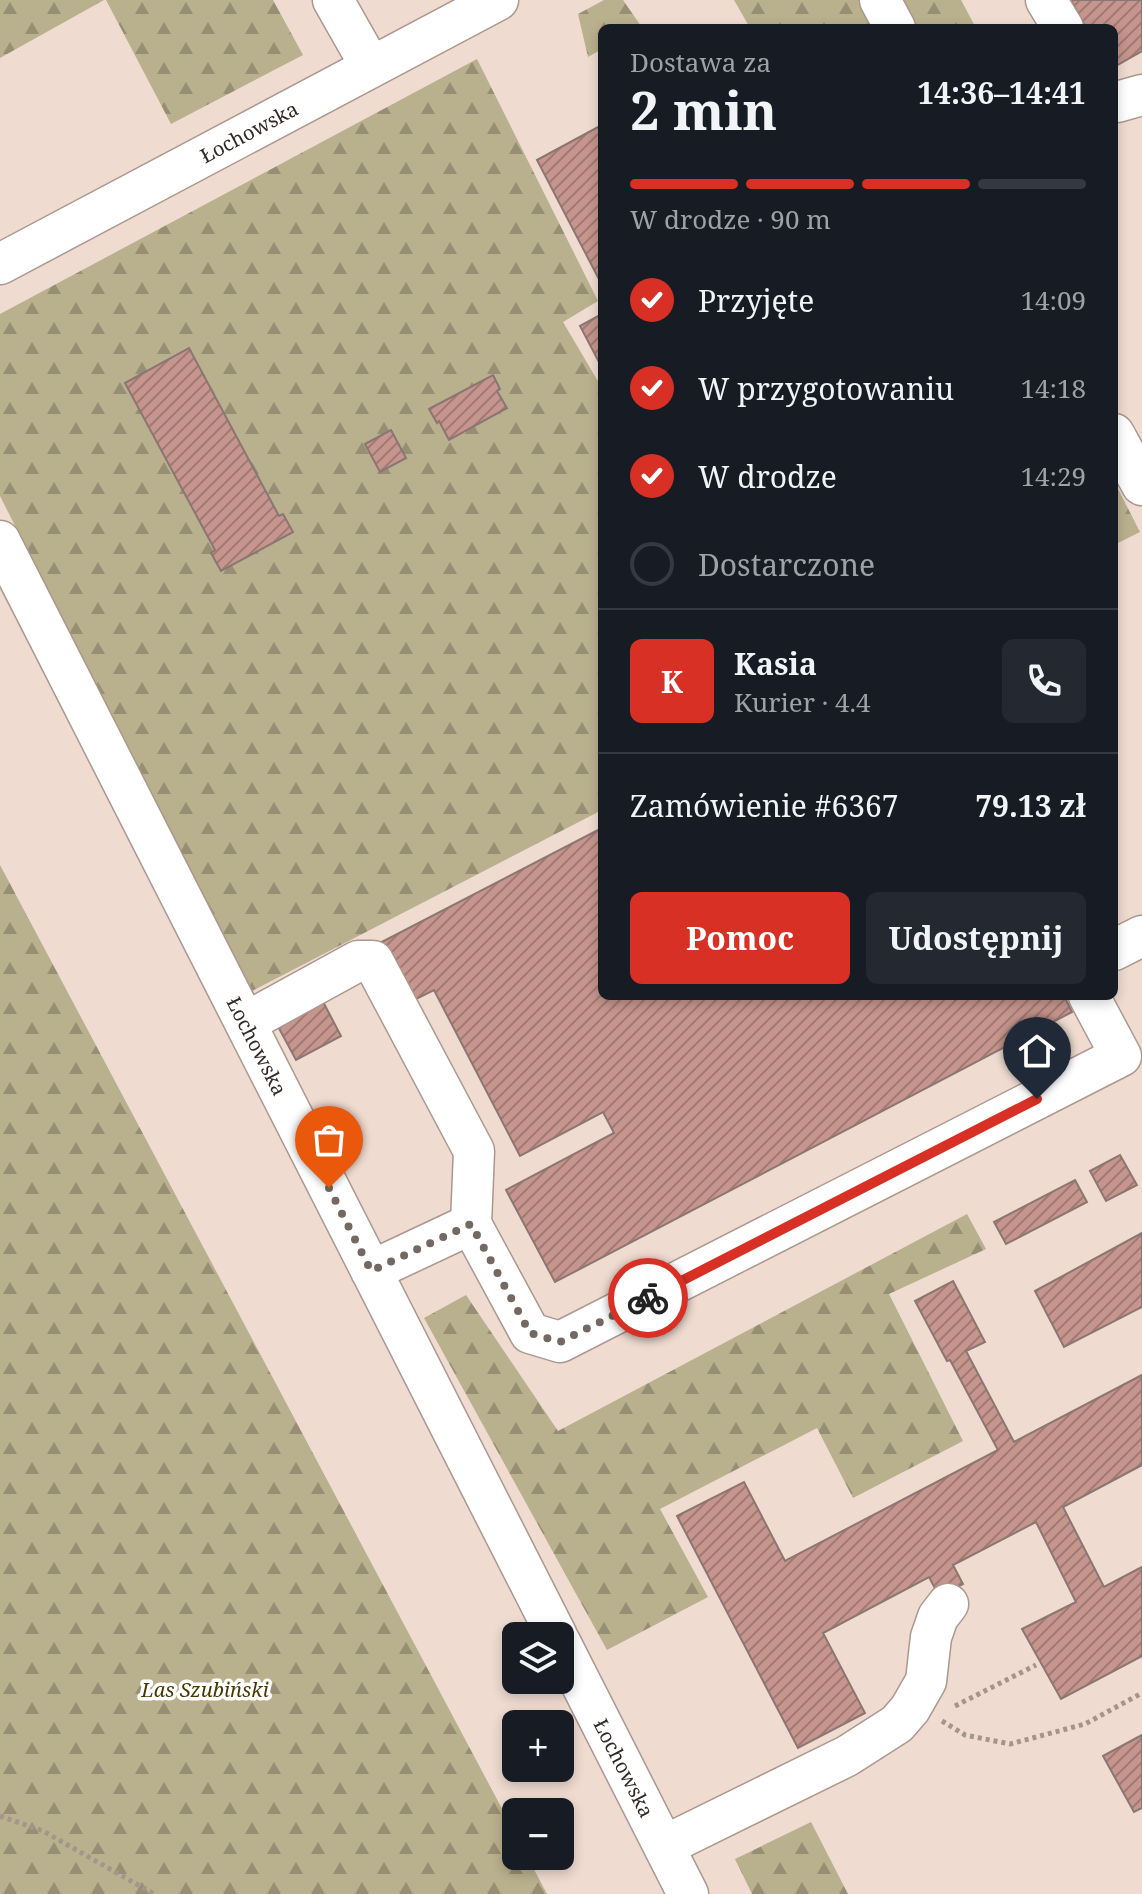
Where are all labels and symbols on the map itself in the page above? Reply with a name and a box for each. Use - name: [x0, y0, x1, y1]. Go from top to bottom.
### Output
- street label: Łochowska: [195, 95, 303, 169]
- street label: Łochowska: [221, 992, 293, 1100]
- pin: [1003, 1017, 1071, 1099]
- pin: [295, 1106, 363, 1188]
- courier: [608, 1258, 688, 1338]
- park label: Las Szubiński: [140, 1676, 269, 1703]
- street label: Łochowska: [588, 1714, 660, 1822]

